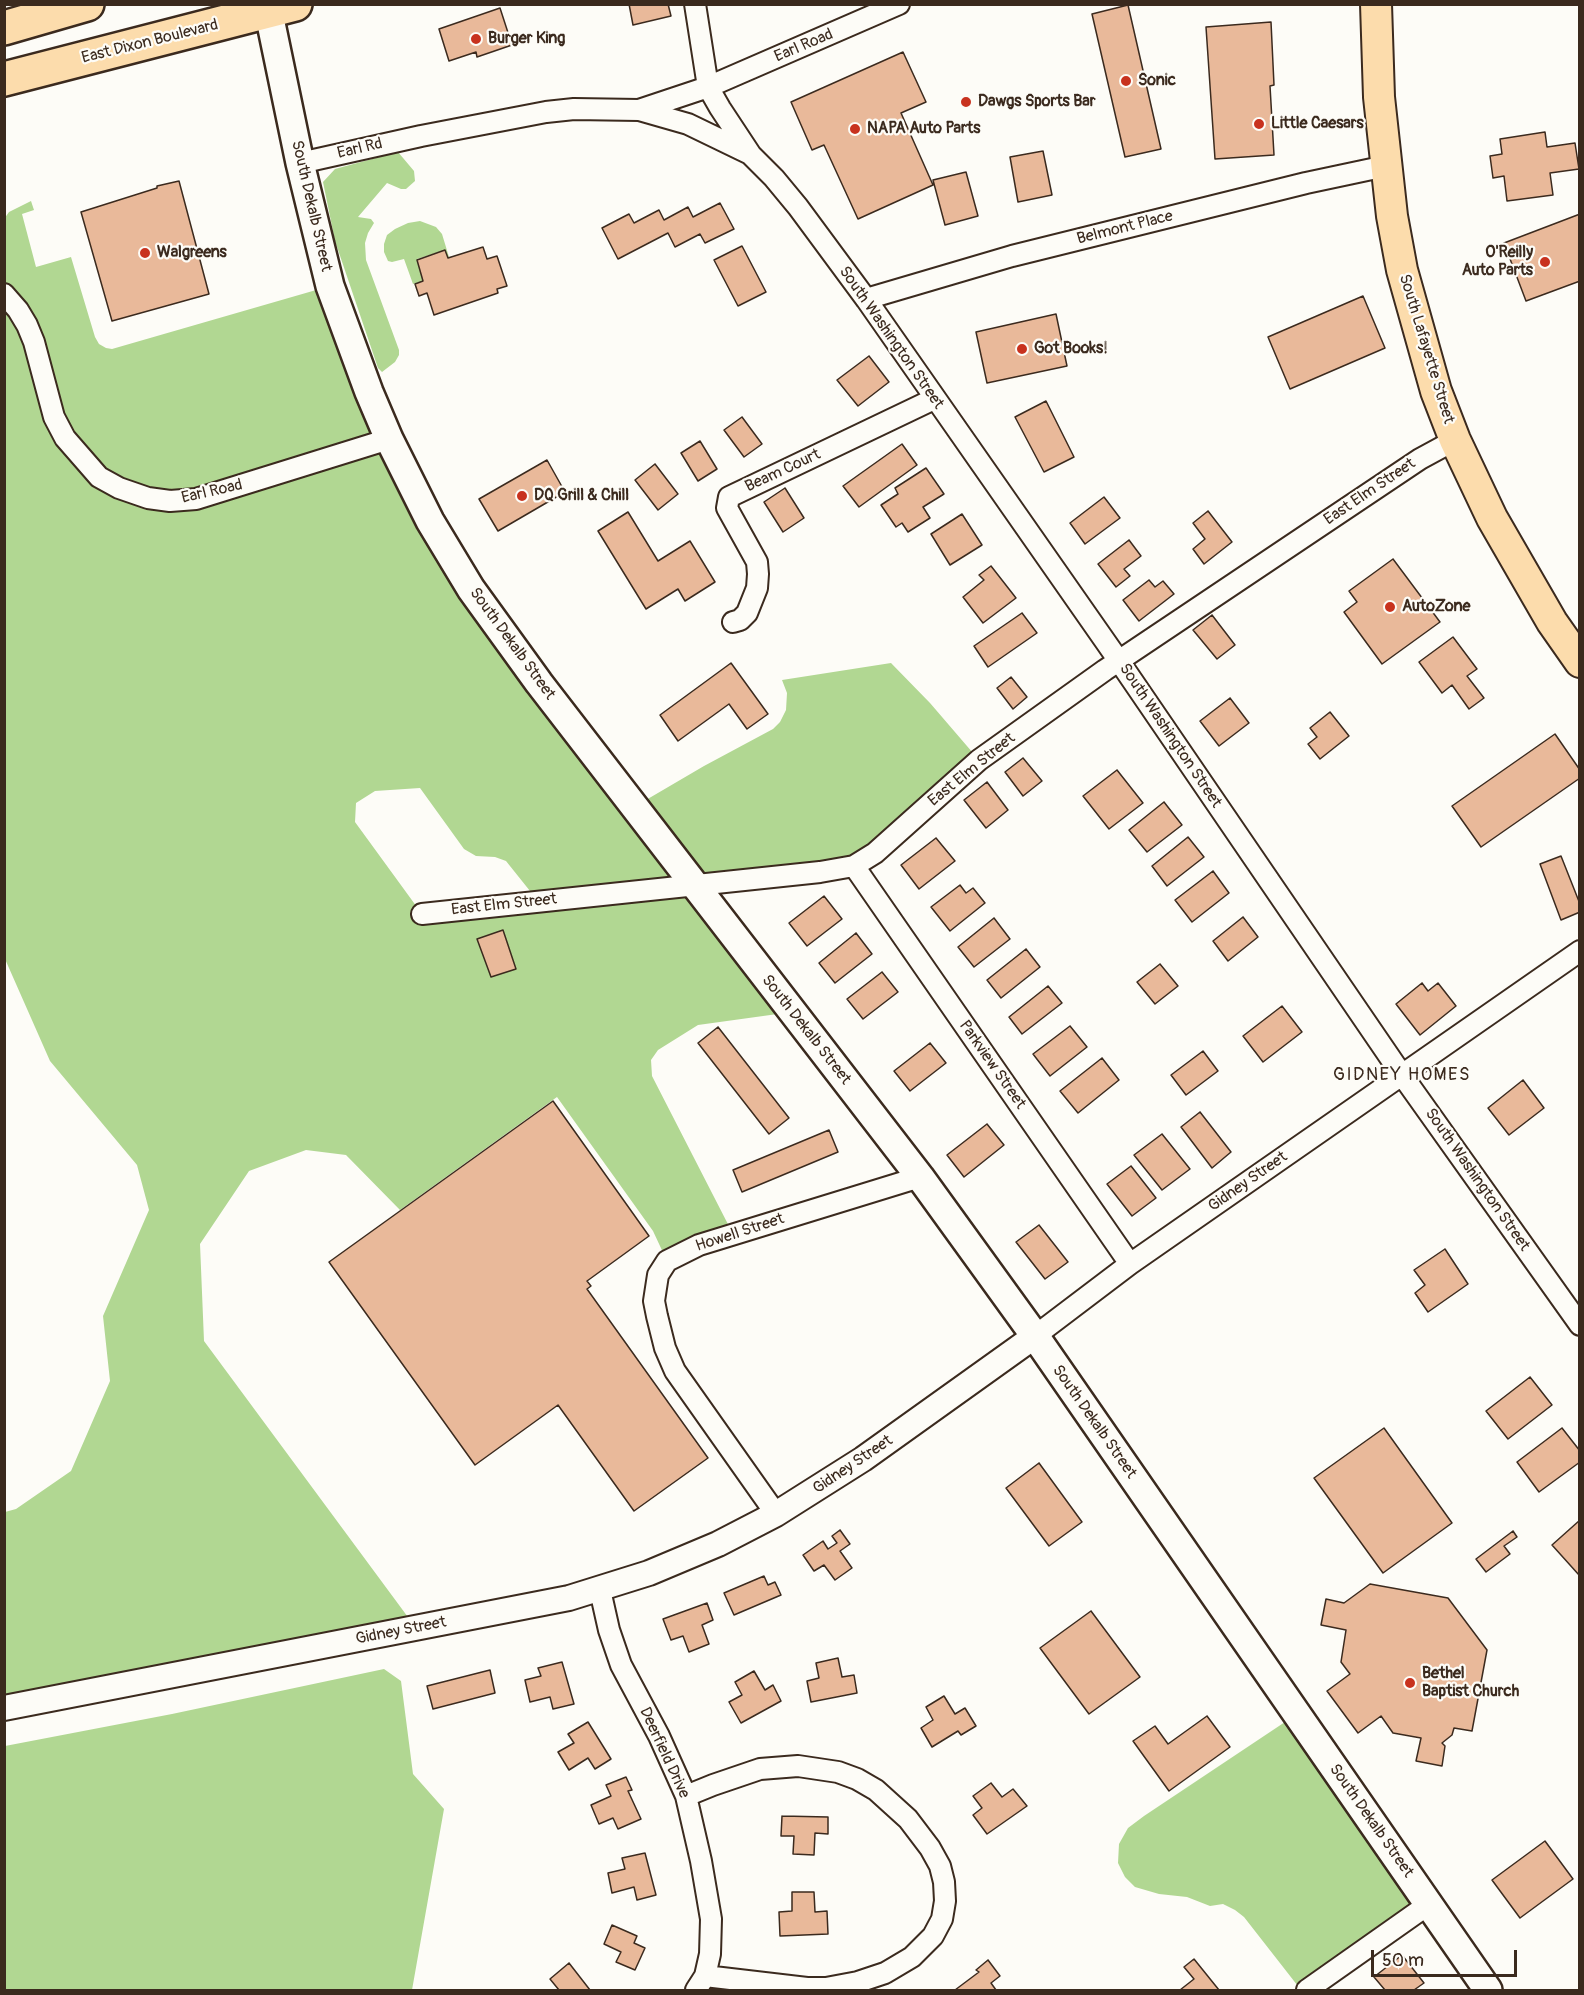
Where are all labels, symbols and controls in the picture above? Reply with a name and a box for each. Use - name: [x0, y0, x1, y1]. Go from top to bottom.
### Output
- street label: East Dixon Boulevard: [80, 16, 220, 68]
- street label: Earl Road: [772, 25, 836, 67]
- place label: Burger King: [488, 29, 565, 49]
- marker: Burger King: [469, 32, 483, 46]
- place label: Sonic: [1138, 71, 1176, 91]
- marker: Sonic: [1119, 74, 1133, 88]
- place label: Dawgs Sports Bar: [978, 92, 1095, 112]
- marker: Dawgs Sports Bar: [959, 95, 973, 109]
- place label: Little Caesars: [1271, 114, 1364, 134]
- marker: Little Caesars: [1252, 117, 1266, 131]
- place label: NAPA Auto Parts: [867, 119, 980, 139]
- marker: NAPA Auto Parts: [848, 122, 862, 136]
- street label: Earl Rd: [336, 134, 384, 164]
- street label: South Dekalb Street: [287, 139, 335, 273]
- street label: Belmont Place: [1075, 207, 1175, 249]
- place label: Walgreens: [157, 243, 227, 263]
- place label: O'Reilly Auto Parts: [1462, 243, 1533, 281]
- marker: Walgreens: [138, 246, 152, 260]
- marker: O'Reilly Auto Parts: [1538, 255, 1552, 269]
- street label: South Washington Street: [834, 263, 948, 413]
- street label: South Lafayette Street: [1394, 272, 1458, 426]
- place label: Got Books!: [1034, 339, 1108, 359]
- marker: Got Books!: [1015, 342, 1029, 356]
- street label: Beam Court: [742, 445, 824, 497]
- street label: East Elm Street: [1321, 454, 1419, 530]
- street label: Earl Road: [180, 476, 244, 508]
- place label: DQ Grill & Chill: [534, 486, 629, 506]
- marker: DQ Grill & Chill: [515, 489, 529, 503]
- street label: South Dekalb Street: [465, 584, 559, 704]
- place label: AutoZone: [1402, 597, 1470, 617]
- marker: AutoZone: [1383, 600, 1397, 614]
- street label: South Washington Street: [1115, 660, 1225, 812]
- street label: East Elm Street: [925, 729, 1019, 811]
- street label: East Elm Street: [450, 890, 558, 920]
- street label: South Dekalb Street: [757, 971, 855, 1089]
- street label: Parkview Street: [954, 1017, 1030, 1113]
- district label: GIDNEY HOMES: [1333, 1064, 1471, 1086]
- street label: South Washington Street: [1420, 1105, 1534, 1255]
- street label: Gidney Street: [1205, 1148, 1291, 1216]
- street label: Howell Street: [693, 1210, 787, 1256]
- street label: South Dekalb Street: [1048, 1362, 1140, 1482]
- street label: Gidney Street: [810, 1431, 896, 1499]
- street label: Gidney Street: [354, 1613, 448, 1649]
- place label: Bethel Baptist Church: [1422, 1664, 1519, 1702]
- marker: Bethel Baptist Church: [1403, 1676, 1417, 1690]
- street label: Deerfield Drive: [635, 1705, 693, 1801]
- street label: South Dekalb Street: [1325, 1761, 1417, 1881]
- scale bar: [1374, 1938, 1520, 1976]
- text: 50 m: [1382, 1949, 1424, 1972]

